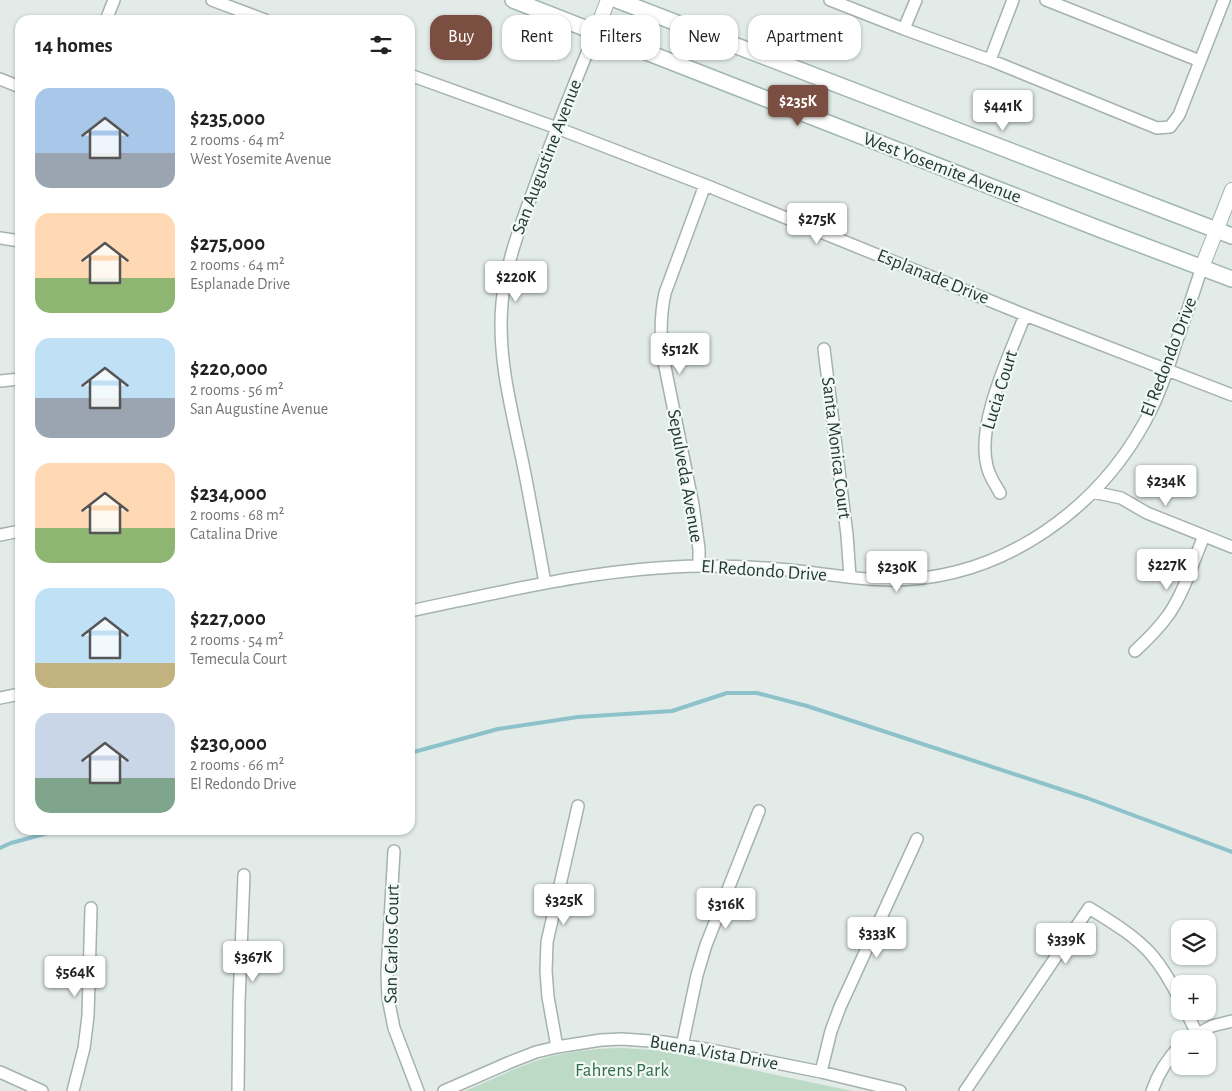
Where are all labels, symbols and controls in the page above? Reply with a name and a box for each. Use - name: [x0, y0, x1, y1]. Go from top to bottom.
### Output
- chip: Buy: [430, 15, 492, 60]
- chip: Rent: [502, 15, 571, 60]
- chip: Filters: [581, 15, 660, 60]
- chip: New: [670, 15, 738, 60]
- chip: Apartment: [748, 15, 861, 60]
- icon: filters: [367, 31, 395, 59]
- text: 14 homes: [35, 35, 113, 56]
- street label: San Augustine Avenue: [509, 77, 585, 237]
- pin: $235K: [763, 84, 833, 127]
- pin: $441K: [968, 90, 1038, 132]
- text: $235K: [779, 93, 817, 109]
- text: $441K: [984, 98, 1022, 114]
- icon: home: [75, 108, 135, 168]
- text: $235,000: [190, 108, 265, 129]
- street label: West Yosemite Avenue: [860, 129, 1024, 207]
- text: 2 rooms · 64 m²: [190, 132, 285, 148]
- text: West Yosemite Avenue: [190, 151, 331, 167]
- pin: $275K: [782, 202, 852, 245]
- text: $275K: [798, 211, 836, 227]
- icon: home: [75, 233, 135, 293]
- text: $275,000: [190, 233, 265, 254]
- street label: Esplanade Drive: [874, 246, 992, 308]
- text: 2 rooms · 64 m²: [190, 257, 285, 273]
- pin: $220K: [481, 260, 551, 303]
- text: $220K: [496, 269, 536, 285]
- text: Esplanade Drive: [190, 276, 290, 292]
- street label: El Redondo Drive: [1138, 295, 1200, 419]
- pin: $512K: [645, 332, 715, 375]
- text: $512K: [662, 341, 698, 357]
- street label: Lucia Court: [979, 348, 1021, 432]
- icon: home: [75, 358, 135, 418]
- text: $220,000: [190, 358, 268, 379]
- street label: Santa Monica Court: [818, 376, 854, 520]
- text: 2 rooms · 56 m²: [190, 382, 284, 398]
- text: San Augustine Avenue: [190, 401, 328, 417]
- street label: Sepulveda Avenue: [664, 408, 706, 544]
- pin: $234K: [1131, 464, 1201, 507]
- text: $234K: [1146, 473, 1186, 489]
- icon: home: [75, 483, 135, 543]
- text: $234,000: [190, 483, 267, 504]
- text: 2 rooms · 68 m²: [190, 507, 284, 523]
- text: Catalina Drive: [190, 526, 278, 542]
- pin: $227K: [1132, 548, 1202, 591]
- pin: $230K: [862, 550, 932, 593]
- street label: El Redondo Drive: [700, 557, 828, 585]
- text: $227K: [1148, 557, 1186, 573]
- text: $230K: [877, 559, 917, 575]
- icon: home: [75, 608, 135, 668]
- text: $227,000: [190, 608, 266, 629]
- text: 2 rooms · 54 m²: [190, 632, 284, 648]
- text: Temecula Court: [190, 651, 287, 667]
- icon: home: [75, 733, 135, 793]
- text: $230,000: [190, 733, 267, 754]
- text: 2 rooms · 66 m²: [190, 757, 284, 773]
- text: El Redondo Drive: [190, 776, 296, 792]
- street label: San Carlos Court: [381, 884, 403, 1004]
- pin: $325K: [529, 884, 599, 926]
- pin: $316K: [691, 888, 761, 930]
- text: $325K: [545, 892, 583, 908]
- text: $316K: [708, 896, 744, 912]
- pin: $333K: [842, 916, 912, 959]
- map controls: [1171, 920, 1216, 1075]
- button: layers: [1171, 920, 1216, 965]
- pin: $339K: [1031, 922, 1101, 965]
- text: $333K: [858, 925, 896, 941]
- text: $339K: [1047, 931, 1085, 947]
- pin: $367K: [218, 940, 288, 983]
- text: $367K: [234, 949, 272, 965]
- pin: $564K: [40, 956, 110, 998]
- text: $564K: [55, 964, 95, 980]
- button: +: [1171, 975, 1216, 1020]
- button: −: [1171, 1030, 1216, 1075]
- street label: Buena Vista Drive: [648, 1032, 780, 1074]
- park label: Fahrens Park: [575, 1061, 669, 1080]

